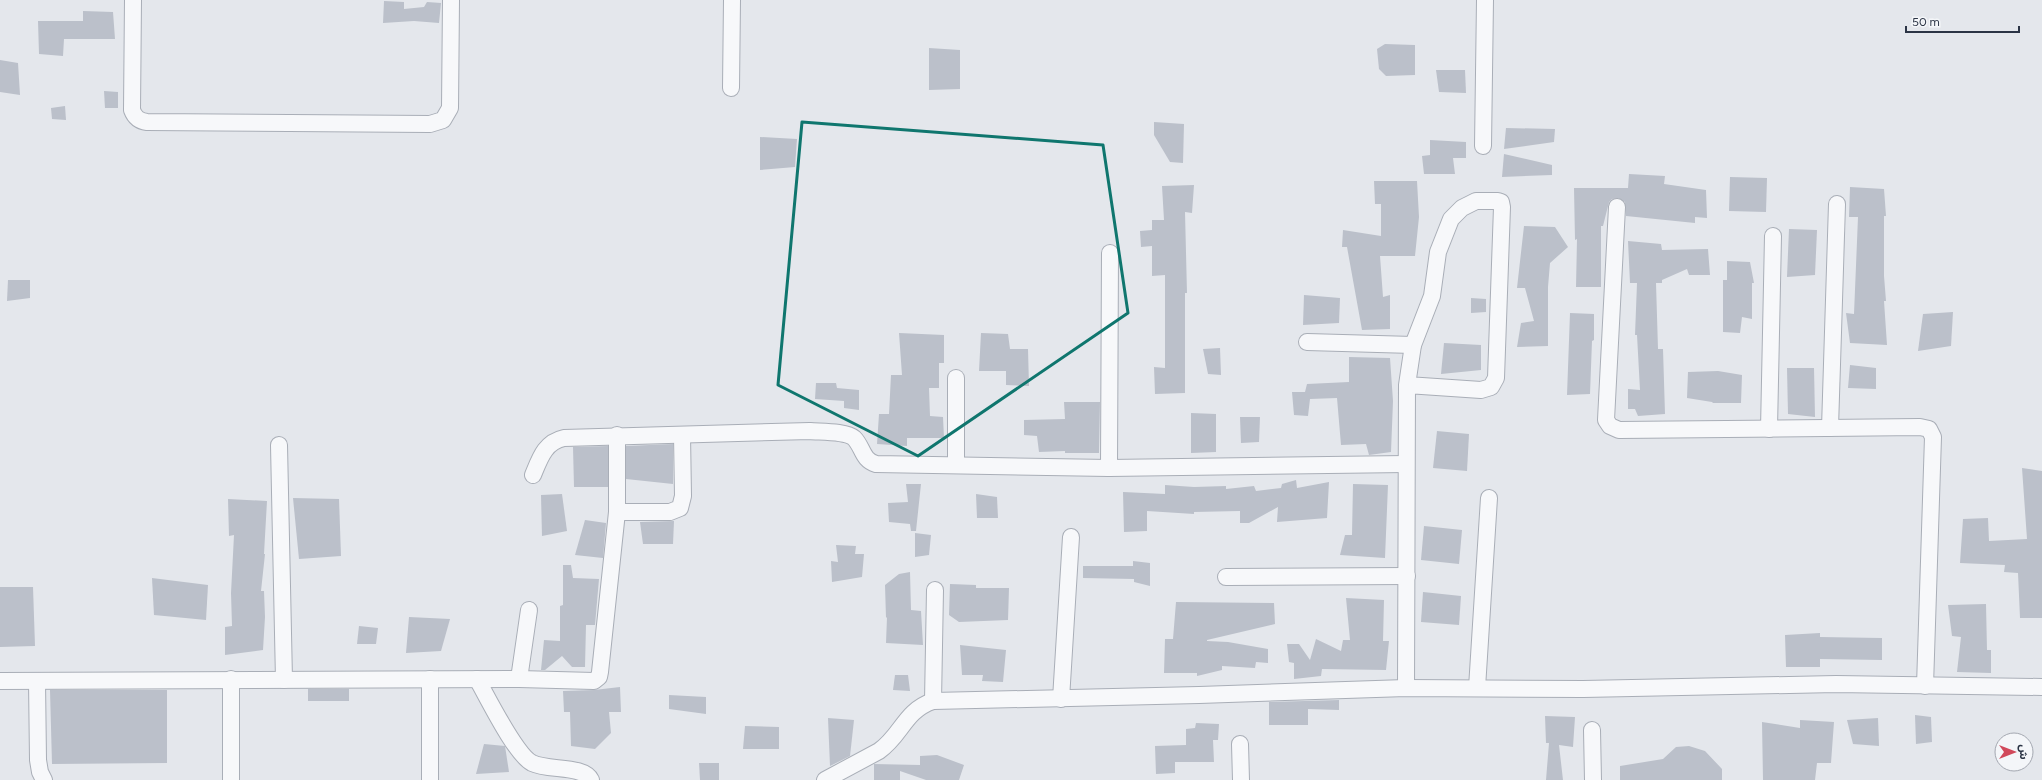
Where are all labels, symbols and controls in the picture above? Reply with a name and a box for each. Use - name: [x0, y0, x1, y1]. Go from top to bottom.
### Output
- scale bar: [1906, 8, 2019, 34]
- text: 50 m: [1912, 15, 1940, 29]
- north arrow: [1994, 732, 2034, 772]
- text: ش: [2017, 744, 2030, 760]

